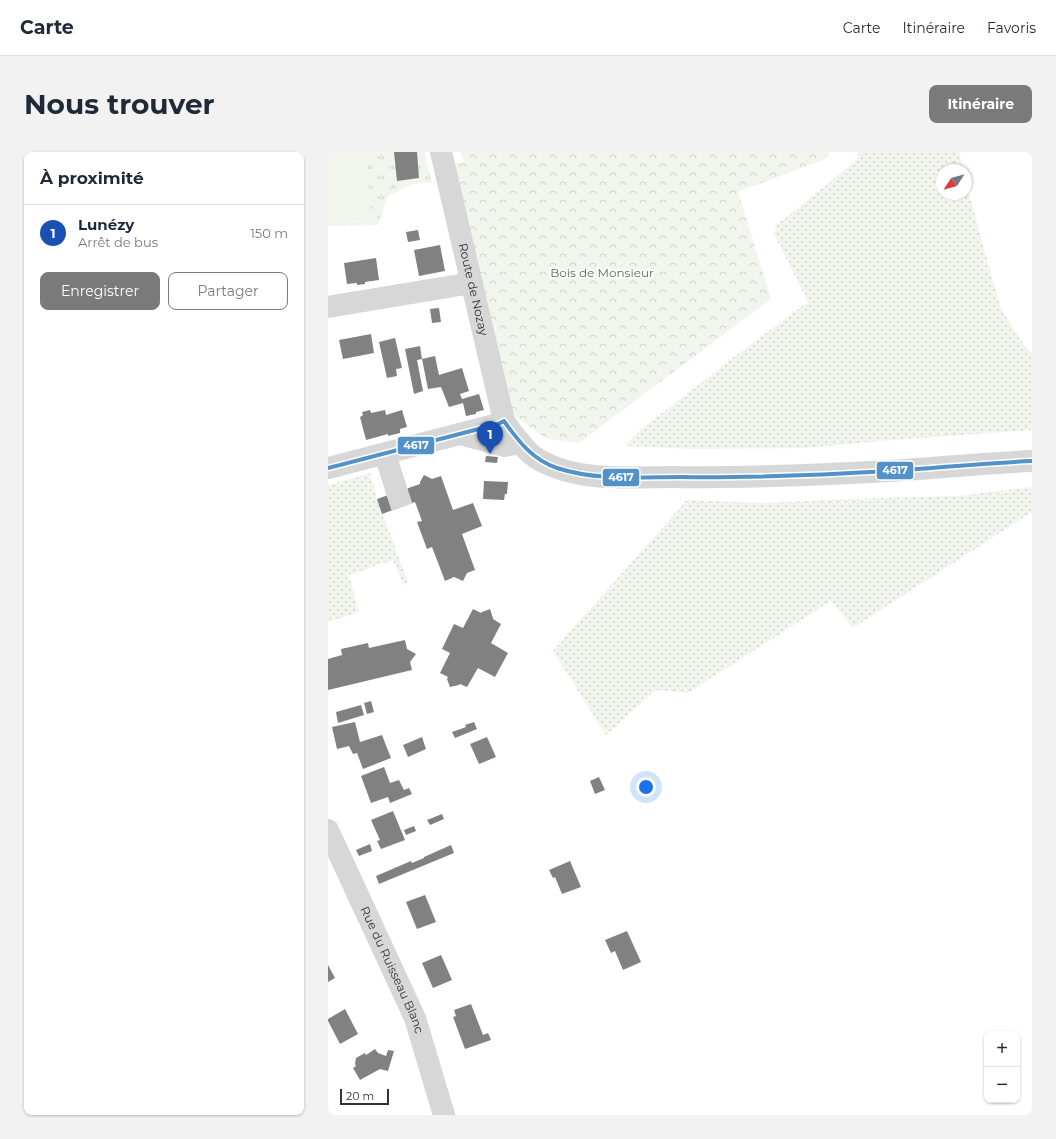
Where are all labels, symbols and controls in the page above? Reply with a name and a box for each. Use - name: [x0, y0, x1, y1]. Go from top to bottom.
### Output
- text: Carte: [20, 16, 74, 39]
- text: Carte: [843, 19, 880, 37]
- text: Itinéraire: [902, 19, 965, 37]
- text: Favoris: [987, 19, 1036, 37]
- button: Itinéraire: [929, 85, 1032, 123]
- text: Nous trouver: [24, 87, 215, 121]
- north arrow: [936, 164, 972, 200]
- text: À proximité: [40, 168, 144, 188]
- text: Lunézy: [78, 215, 134, 234]
- text: 1: [50, 225, 56, 241]
- text: 150 m: [250, 225, 288, 241]
- text: Arrêt de bus: [78, 234, 158, 250]
- street label: Route de Nozay: [456, 241, 492, 337]
- park label: Bois de Monsieur: [550, 265, 654, 280]
- button: Enregistrer: [40, 272, 160, 310]
- button: Partager: [168, 272, 288, 310]
- pin: 1: [477, 421, 503, 454]
- line badge: 4617: [397, 436, 435, 455]
- text: 4617: [403, 438, 429, 452]
- line badge: 4617: [876, 461, 914, 480]
- text: 4617: [882, 463, 908, 477]
- line badge: 4617: [602, 468, 640, 487]
- text: 4617: [608, 470, 634, 484]
- your location: [636, 777, 656, 797]
- street label: Rue du Ruisseau Blanc: [357, 904, 427, 1035]
- map controls: [984, 1031, 1020, 1103]
- button: +: [984, 1031, 1020, 1067]
- button: −: [984, 1067, 1020, 1103]
- scale bar: [340, 1087, 389, 1106]
- text: 20 m: [346, 1089, 374, 1103]

